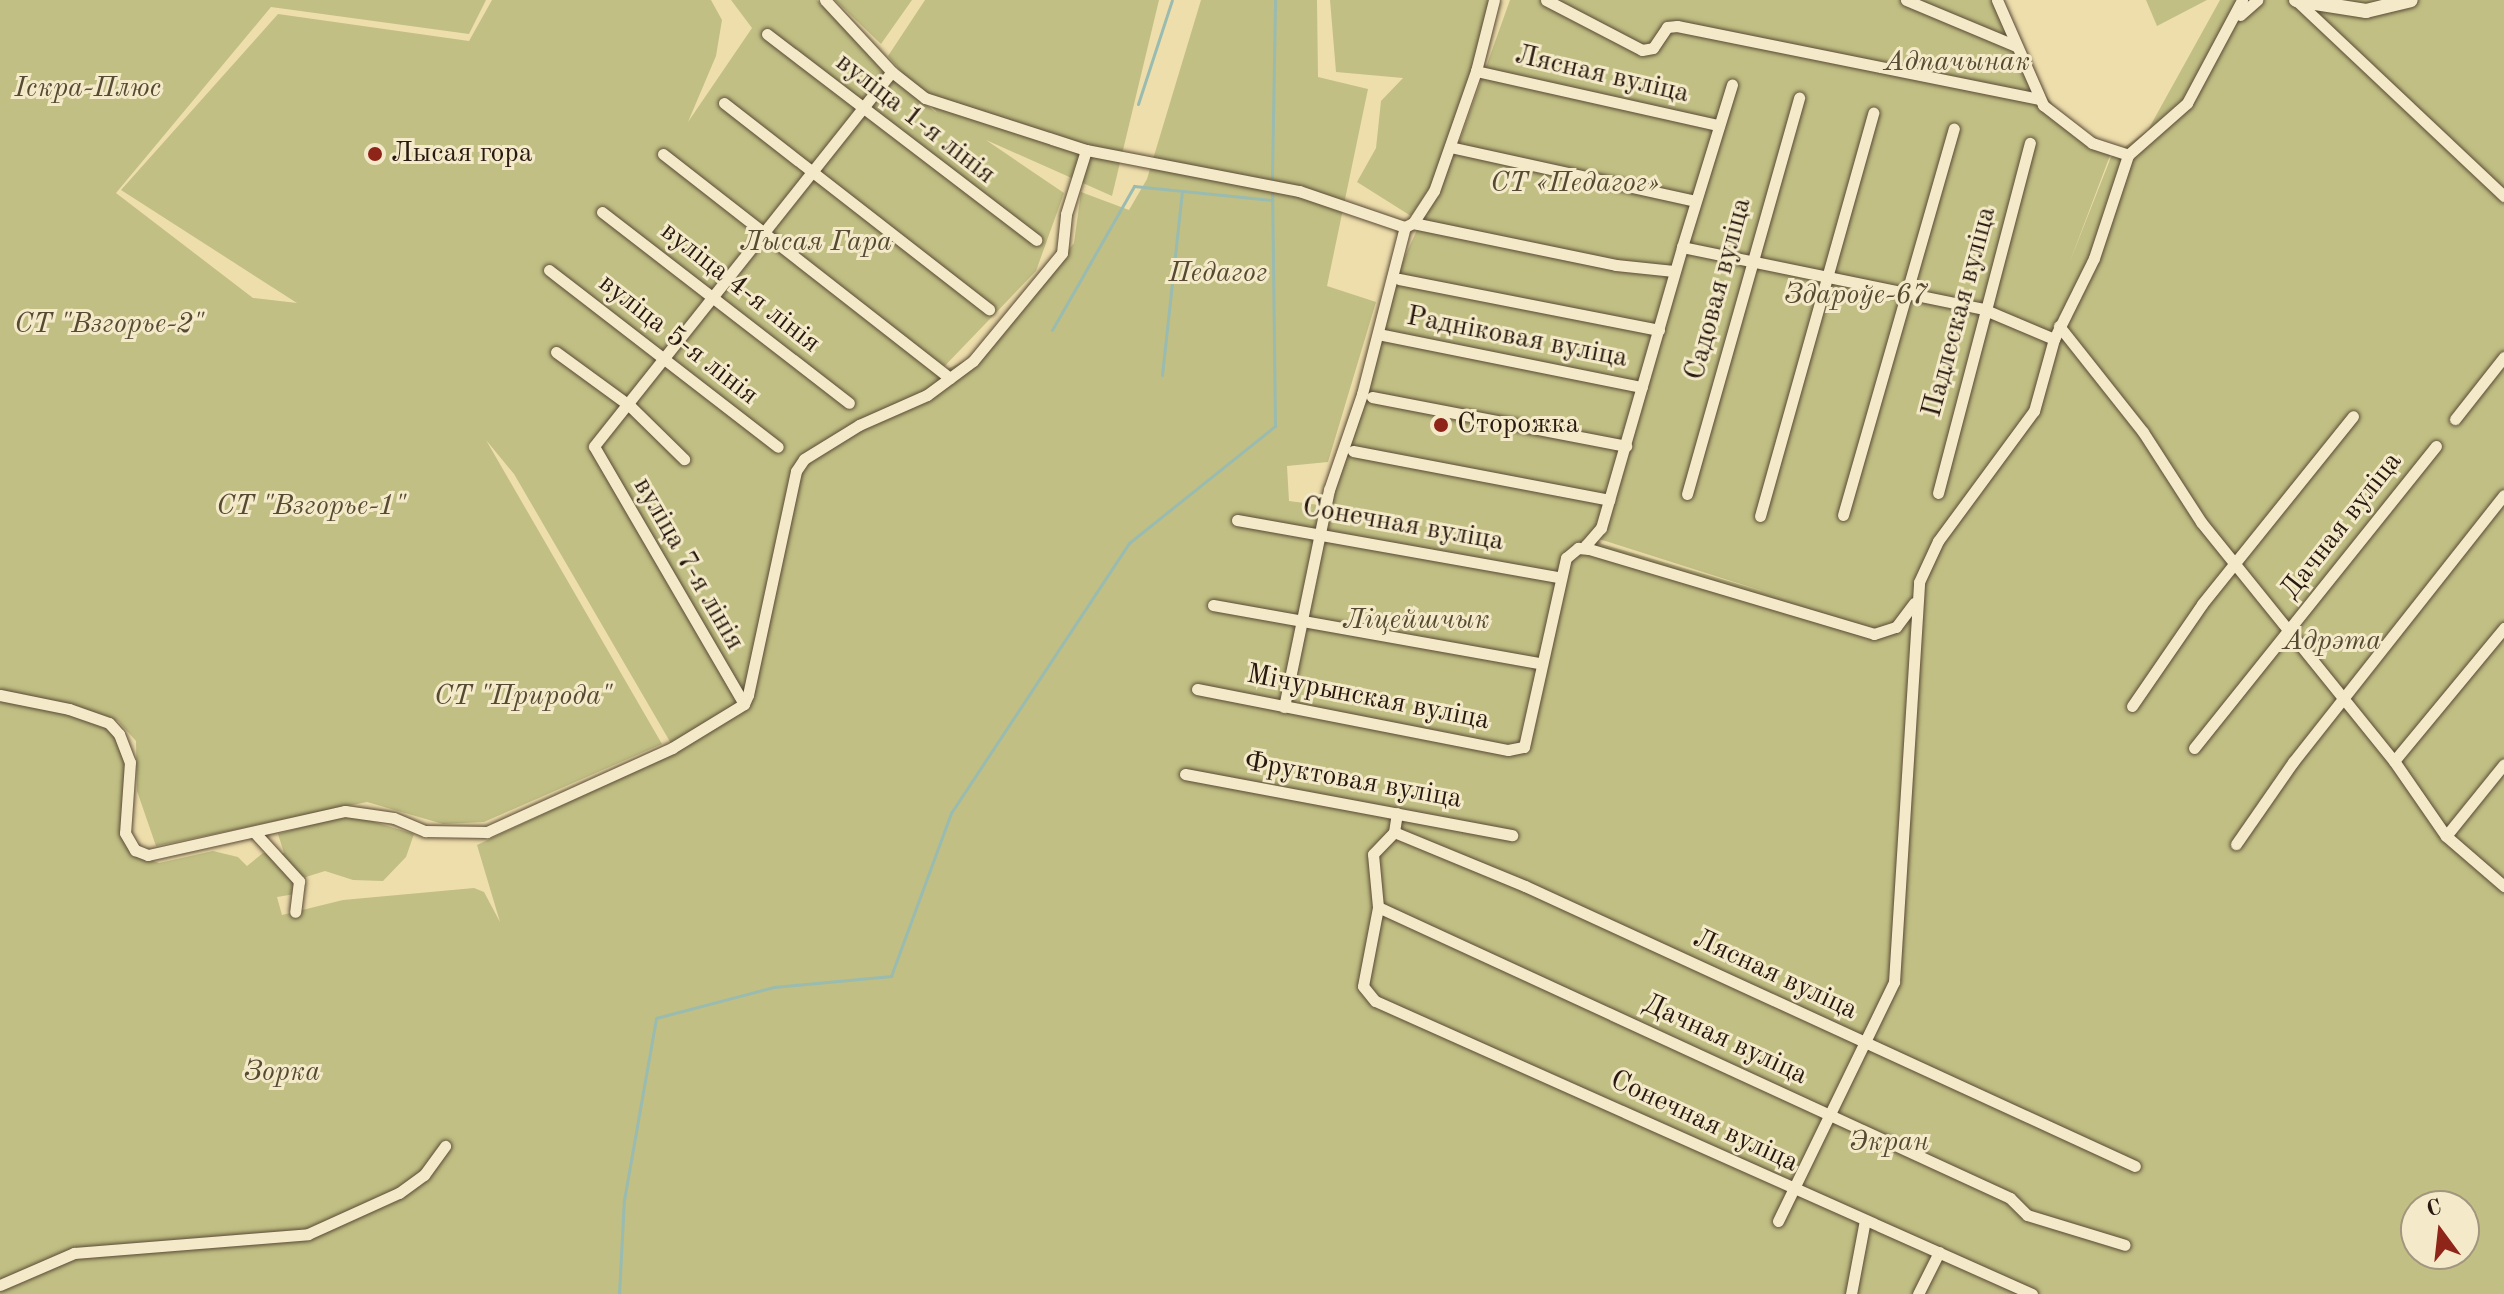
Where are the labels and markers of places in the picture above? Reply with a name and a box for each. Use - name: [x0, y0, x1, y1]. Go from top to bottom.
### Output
- place label: Лысая гора: [391, 137, 533, 171]
- marker: Лысая гора: [366, 145, 384, 163]
- place label: Сторожка: [1457, 408, 1579, 442]
- marker: Сторожка: [1432, 416, 1450, 434]

